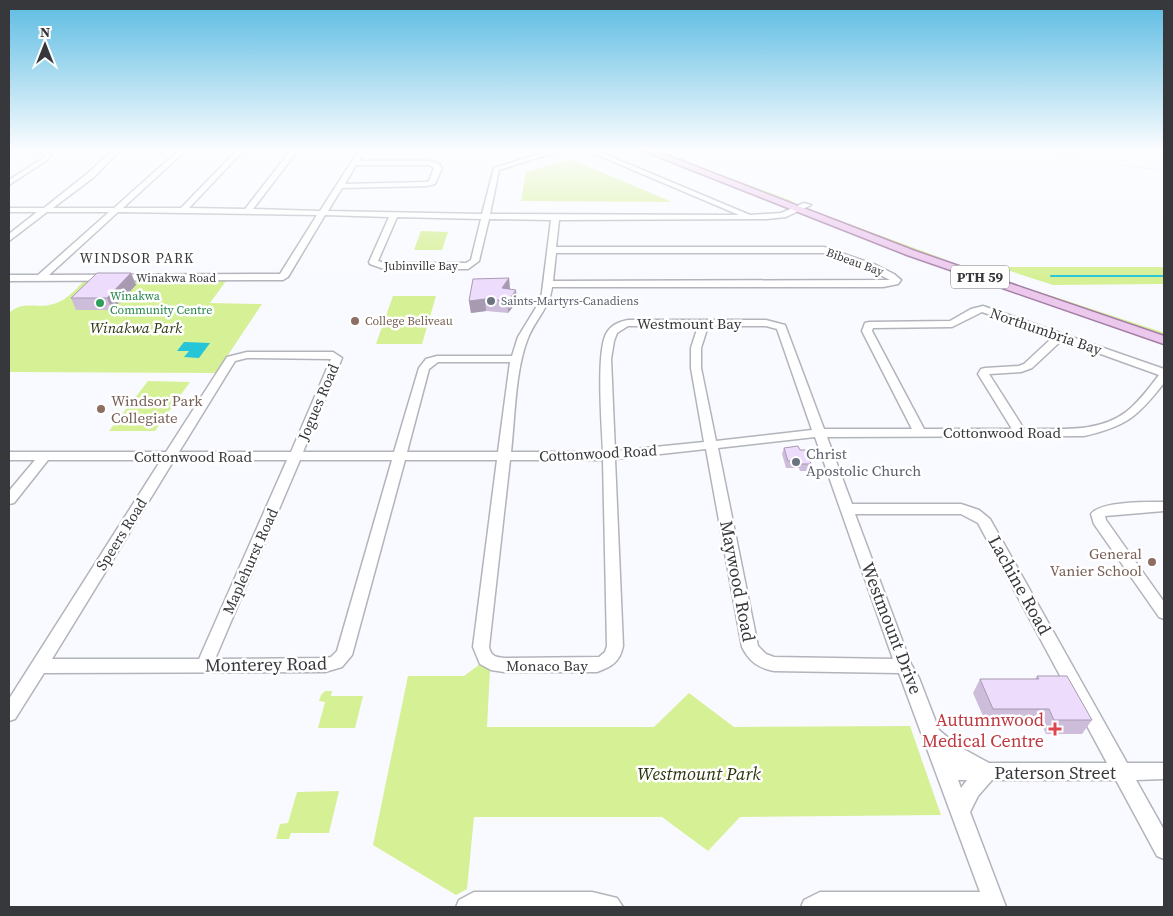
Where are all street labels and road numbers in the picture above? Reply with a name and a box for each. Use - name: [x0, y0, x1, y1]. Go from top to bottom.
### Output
- street label: Bibeau Bay: [824, 244, 887, 280]
- street label: Jubinville Bay: [383, 258, 459, 274]
- road number: PTH 59: [951, 266, 1009, 288]
- street label: Winakwa Road: [136, 270, 216, 286]
- street label: Northumbria Bay: [987, 302, 1105, 360]
- street label: Westmount Bay: [637, 313, 742, 334]
- street label: Jogues Road: [292, 360, 344, 445]
- street label: Cottonwood Road: [943, 422, 1061, 443]
- street label: Cottonwood Road: [539, 439, 658, 467]
- street label: Cottonwood Road: [134, 446, 252, 467]
- street label: Speers Road: [90, 493, 152, 574]
- street label: Maplehurst Road: [217, 504, 283, 617]
- street label: Maywood Road: [714, 518, 762, 644]
- street label: Lachine Road: [982, 531, 1058, 639]
- street label: Westmount Drive: [855, 558, 929, 698]
- street label: Monterey Road: [205, 650, 327, 678]
- street label: Monaco Bay: [506, 655, 588, 676]
- street label: Paterson Street: [994, 760, 1116, 785]

